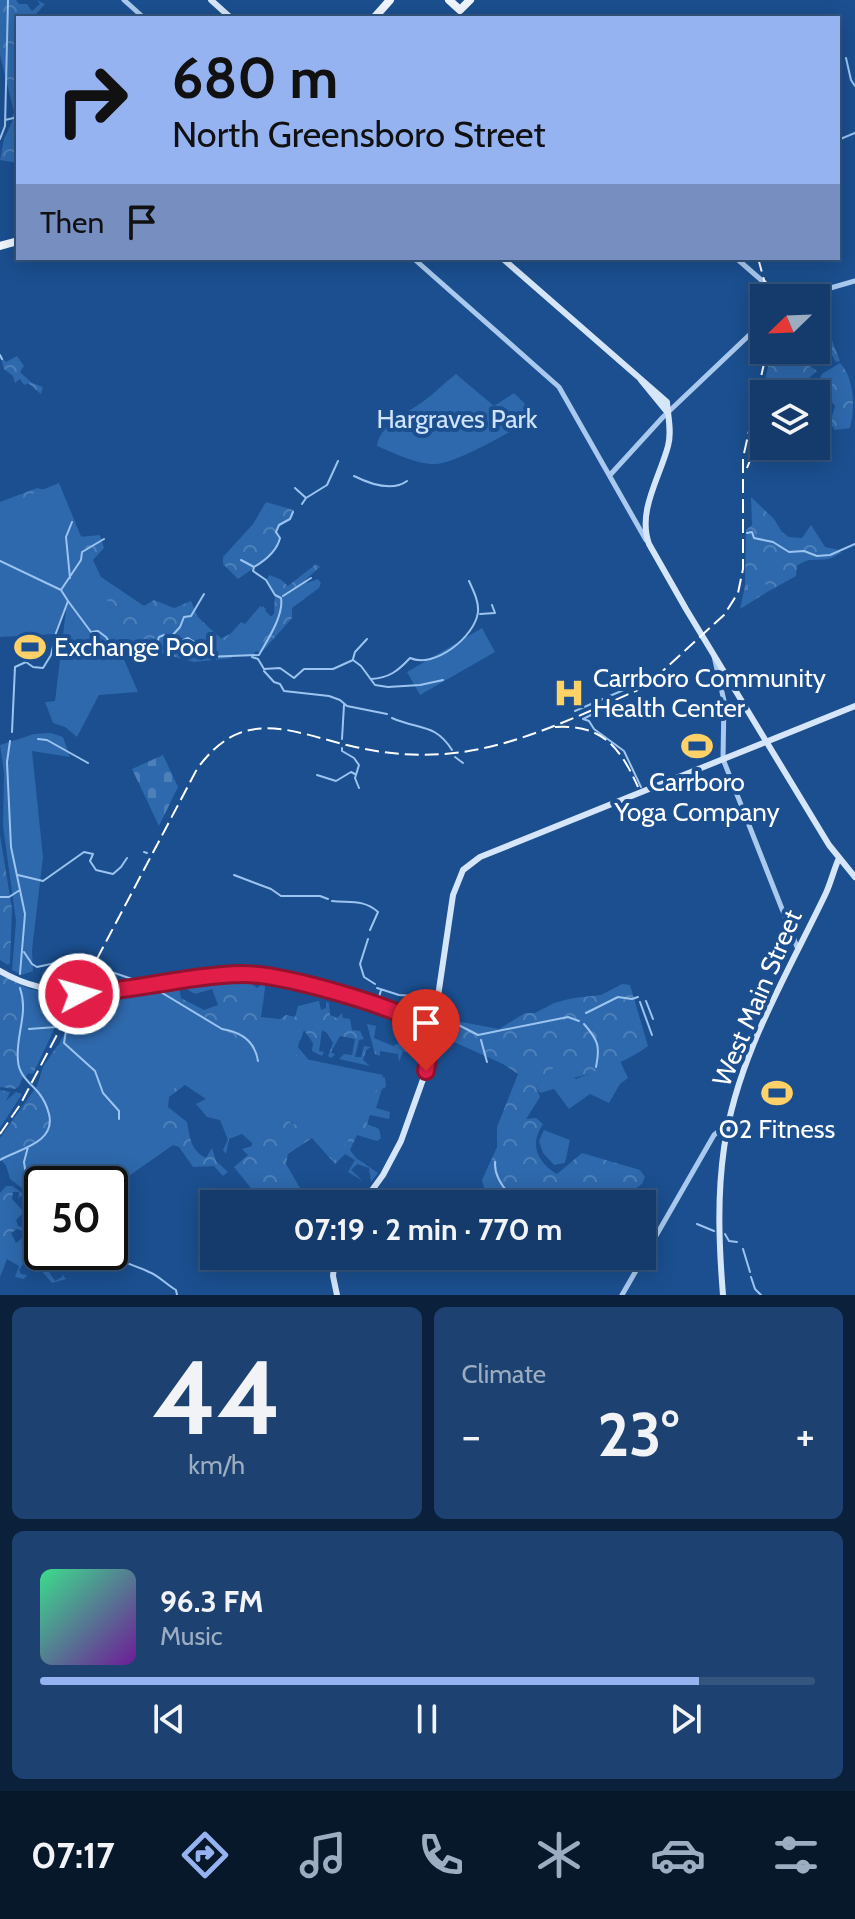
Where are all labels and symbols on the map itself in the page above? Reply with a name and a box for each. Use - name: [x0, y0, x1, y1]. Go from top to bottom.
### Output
- north arrow: [750, 284, 830, 364]
- park label: Hargraves Park: [377, 403, 538, 435]
- sports icon: Exchange Pool: [13, 630, 47, 664]
- place label: Exchange Pool: [54, 631, 215, 663]
- place label: Carrboro Community Health Center: [593, 662, 826, 724]
- hospital icon: Carrboro Community Health Center: [552, 676, 586, 710]
- sports icon: Carrboro Yoga Company: [680, 729, 714, 763]
- place label: Carrboro Yoga Company: [613, 766, 780, 828]
- street label: West Main Street: [705, 905, 809, 1091]
- position arrow: [37, 952, 121, 1036]
- pin: [392, 989, 460, 1071]
- sports icon: O2 Fitness: [760, 1076, 794, 1110]
- place label: O2 Fitness: [719, 1113, 836, 1145]
- speed limit sign: 50: [24, 1166, 128, 1270]

